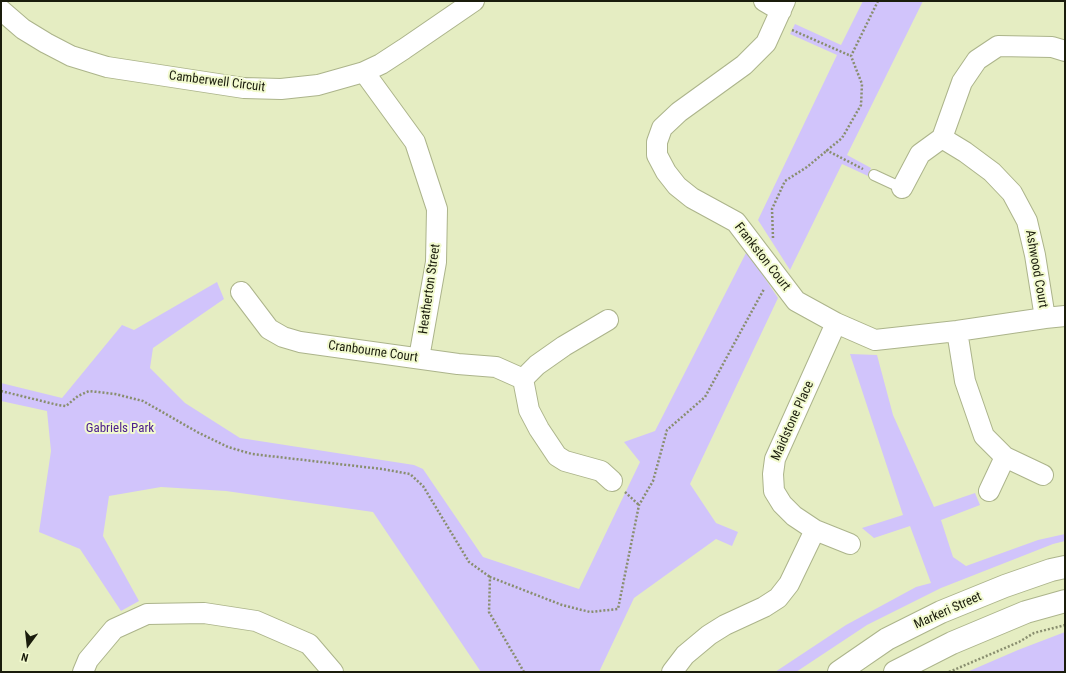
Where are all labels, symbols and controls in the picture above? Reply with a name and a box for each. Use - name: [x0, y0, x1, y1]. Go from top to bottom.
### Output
- street label: Camberwell Circuit: [168, 68, 266, 96]
- street label: Frankston Court: [731, 220, 793, 294]
- street label: Ashwood Court: [1021, 229, 1051, 309]
- street label: Heatherton Street: [416, 243, 444, 335]
- street label: Cranbourne Court: [327, 338, 419, 366]
- street label: Maidstone Place: [768, 379, 818, 463]
- park label: Gabriels Park: [86, 421, 154, 437]
- street label: Markeri Street: [912, 589, 984, 633]
- north arrow: [8, 625, 48, 665]
- text: N: [20, 650, 30, 664]

